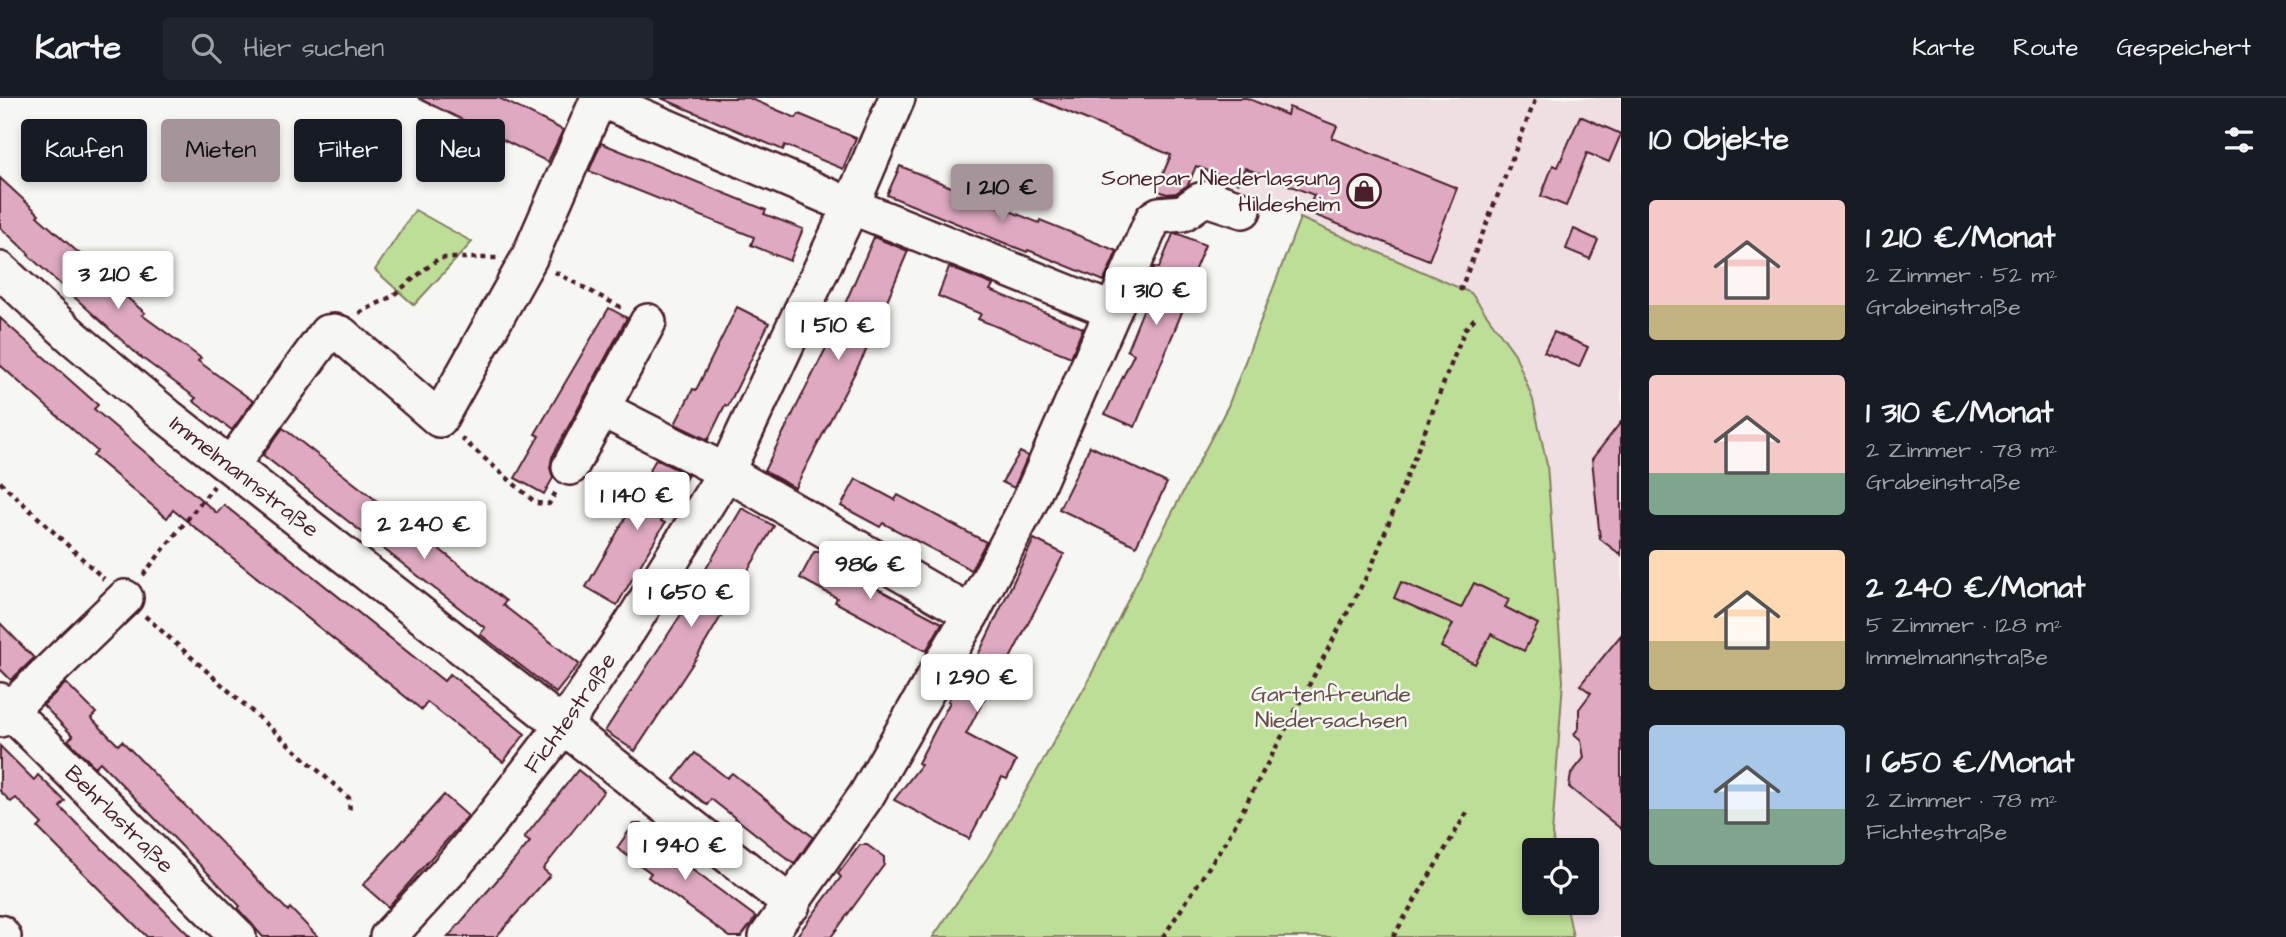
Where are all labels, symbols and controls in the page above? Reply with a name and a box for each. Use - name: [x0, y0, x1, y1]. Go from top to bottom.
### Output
- search box: [163, 17, 653, 80]
- text: Karte: [35, 25, 121, 71]
- icon: search: [187, 29, 225, 67]
- text: Hier suchen: [243, 30, 384, 66]
- text: Karte: [1912, 31, 1975, 65]
- text: Route: [2013, 31, 2078, 65]
- text: Gespeichert: [2116, 31, 2251, 65]
- chip: Kaufen: [21, 119, 147, 182]
- chip: Mieten: [161, 119, 280, 182]
- chip: Filter: [294, 119, 402, 182]
- chip: Neu: [416, 119, 505, 182]
- text: 10 Objekte: [1649, 119, 1789, 161]
- icon: filters: [2220, 121, 2258, 159]
- place label: Sonepar Niederlassung Hildesheim: [1101, 162, 1340, 220]
- pin: 1 210 €: [937, 164, 1067, 224]
- text: 1 210 €: [967, 171, 1037, 203]
- shop icon: Sonepar Niederlassung Hildesheim: [1345, 172, 1383, 210]
- text: 1 210 €/Monat: [1866, 217, 2055, 259]
- icon: home: [1705, 228, 1789, 312]
- pin: 3 210 €: [53, 252, 183, 311]
- text: 3 210 €: [78, 258, 158, 290]
- text: 2 Zimmer · 52 m²: [1866, 259, 2058, 291]
- pin: 1 310 €: [1091, 268, 1221, 327]
- text: 1 310 €: [1122, 274, 1190, 306]
- text: Grabeinstraße: [1866, 291, 2021, 323]
- pin: 1 510 €: [773, 302, 903, 362]
- text: 1 510 €: [801, 309, 875, 341]
- text: 1 310 €/Monat: [1866, 392, 2053, 434]
- icon: home: [1705, 403, 1789, 487]
- street label: Immelmannstraße: [163, 408, 326, 545]
- text: 2 Zimmer · 78 m²: [1866, 434, 2057, 466]
- text: Grabeinstraße: [1866, 466, 2021, 498]
- pin: 1 140 €: [572, 472, 702, 532]
- text: 1 140 €: [601, 479, 673, 511]
- pin: 2 240 €: [359, 502, 489, 561]
- text: 2 240 €: [377, 508, 471, 540]
- pin: 986 €: [821, 542, 919, 601]
- text: 986 €: [835, 548, 905, 580]
- text: 2 240 €/Monat: [1866, 567, 2085, 609]
- pin: 1 650 €: [626, 570, 756, 629]
- text: 1 650 €: [649, 576, 733, 608]
- icon: home: [1705, 578, 1789, 662]
- text: 5 Zimmer · 128 m²: [1866, 609, 2062, 641]
- text: Immelmannstraße: [1866, 641, 2048, 673]
- street label: Fichtestraße: [516, 646, 624, 780]
- pin: 1 290 €: [912, 654, 1042, 714]
- text: 1 290 €: [937, 661, 1017, 693]
- park label: Gartenfreunde Niedersachsen: [1251, 678, 1411, 736]
- text: 1 650 €/Monat: [1866, 742, 2074, 784]
- icon: home: [1705, 753, 1789, 837]
- street label: Behrlastraße: [58, 758, 181, 881]
- text: 2 Zimmer · 78 m²: [1866, 784, 2057, 816]
- text: Fichtestraße: [1866, 816, 2007, 848]
- pin: 1 940 €: [620, 822, 750, 882]
- text: 1 940 €: [644, 829, 726, 861]
- map controls: [1522, 838, 1599, 915]
- button: locate: [1522, 838, 1599, 915]

